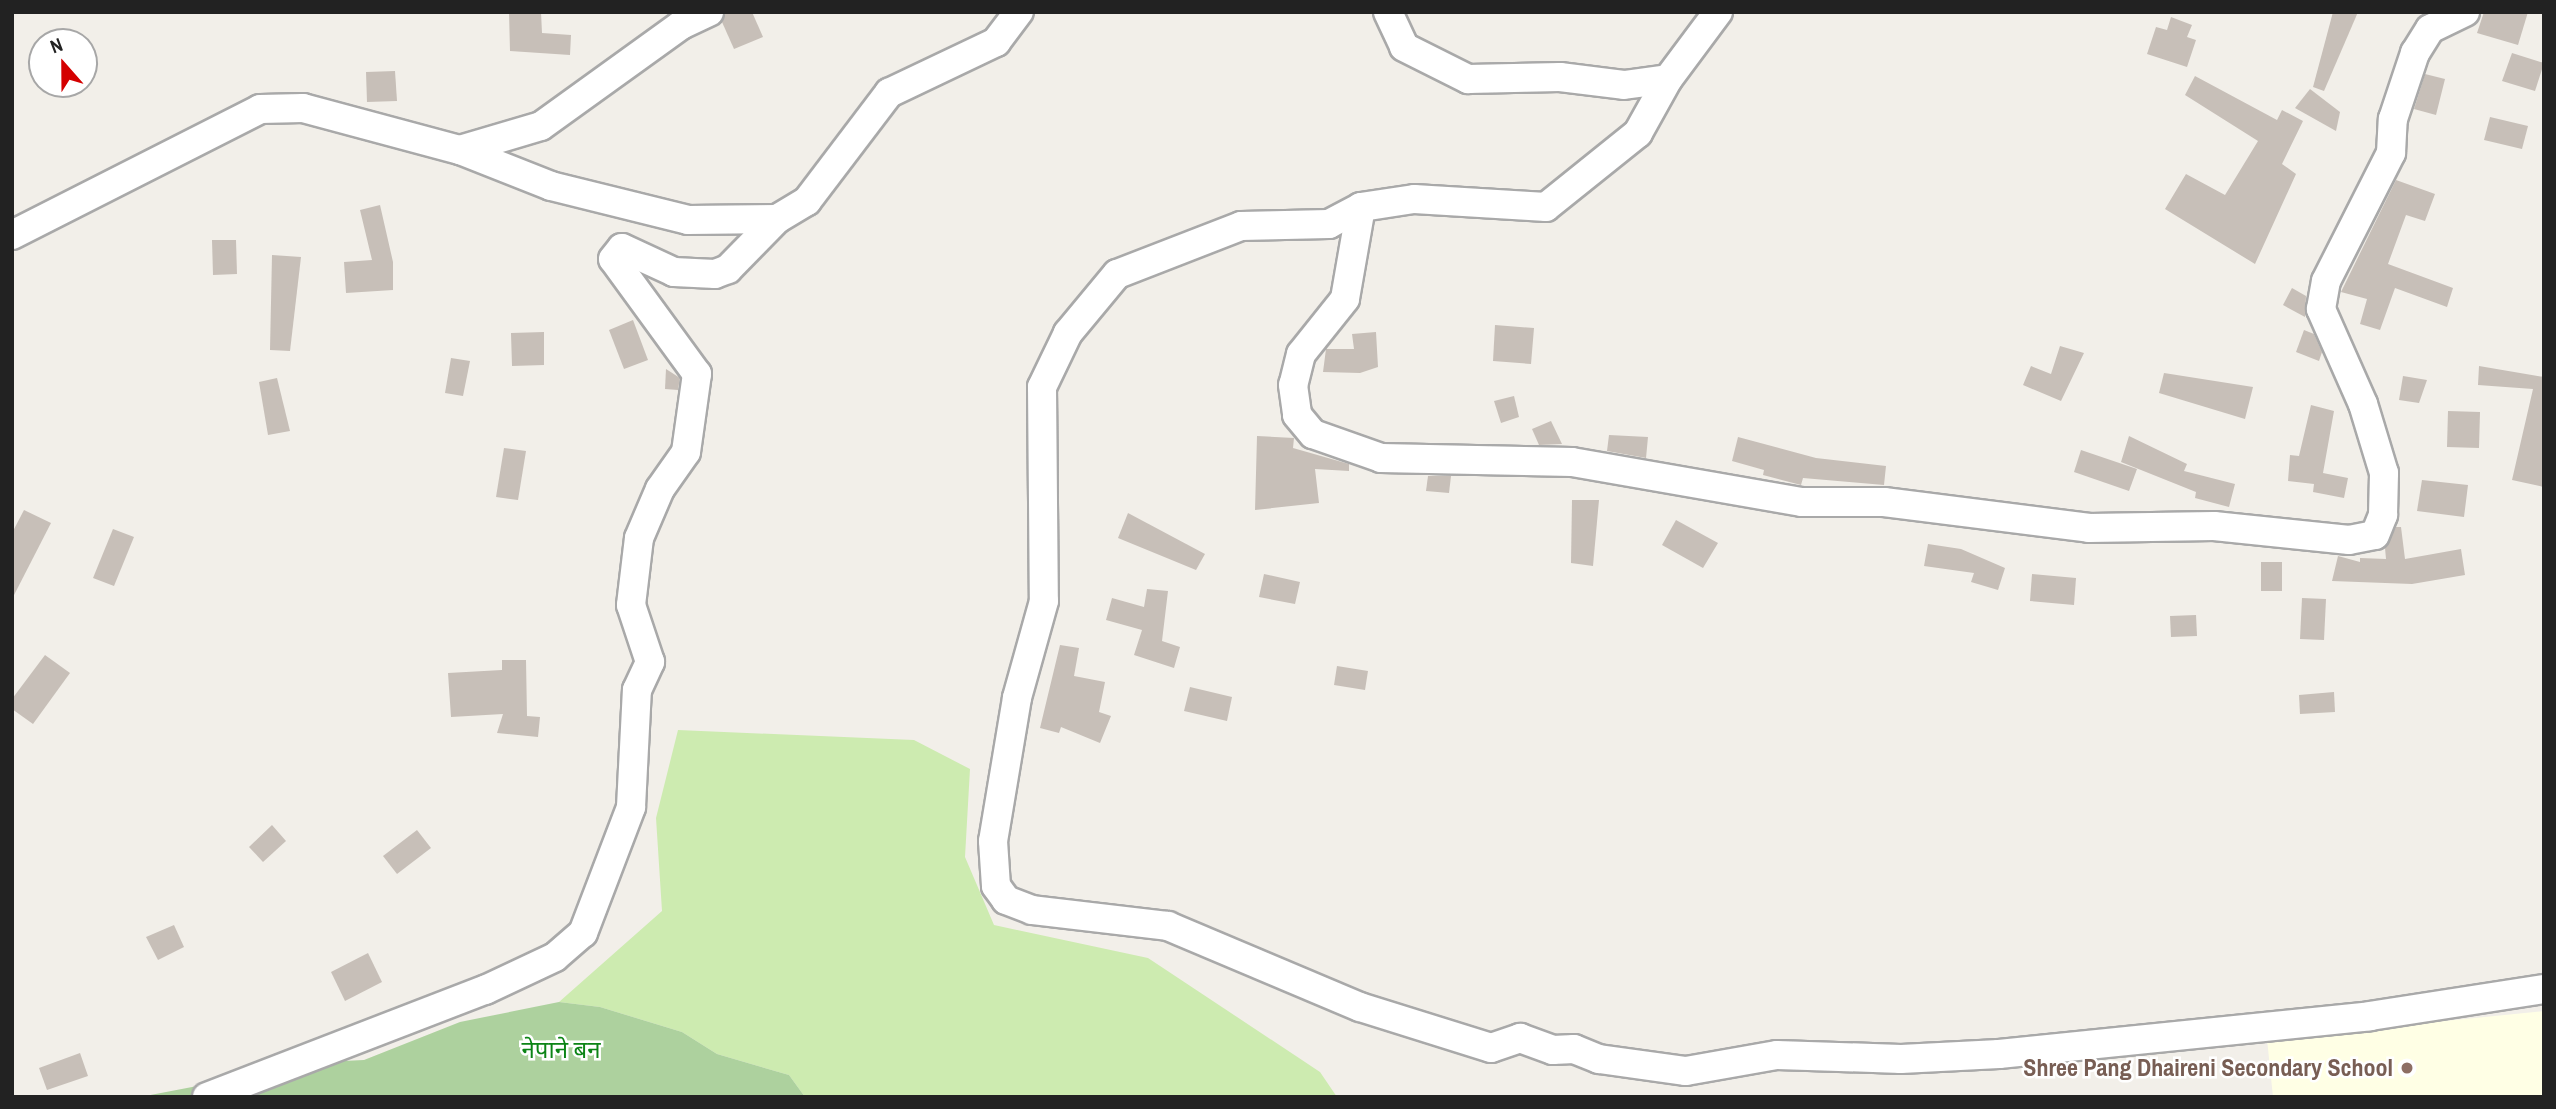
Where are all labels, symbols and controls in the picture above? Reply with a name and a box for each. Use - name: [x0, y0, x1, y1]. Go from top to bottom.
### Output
- north arrow: [28, 28, 98, 98]
- text: N: [46, 31, 66, 59]
- park label: नेपाने बन: [522, 1036, 600, 1064]
- place label: Shree Pang Dhaireni Secondary School: [2023, 1054, 2393, 1082]
- marker: Shree Pang Dhaireni Secondary School: [2399, 1060, 2415, 1076]

